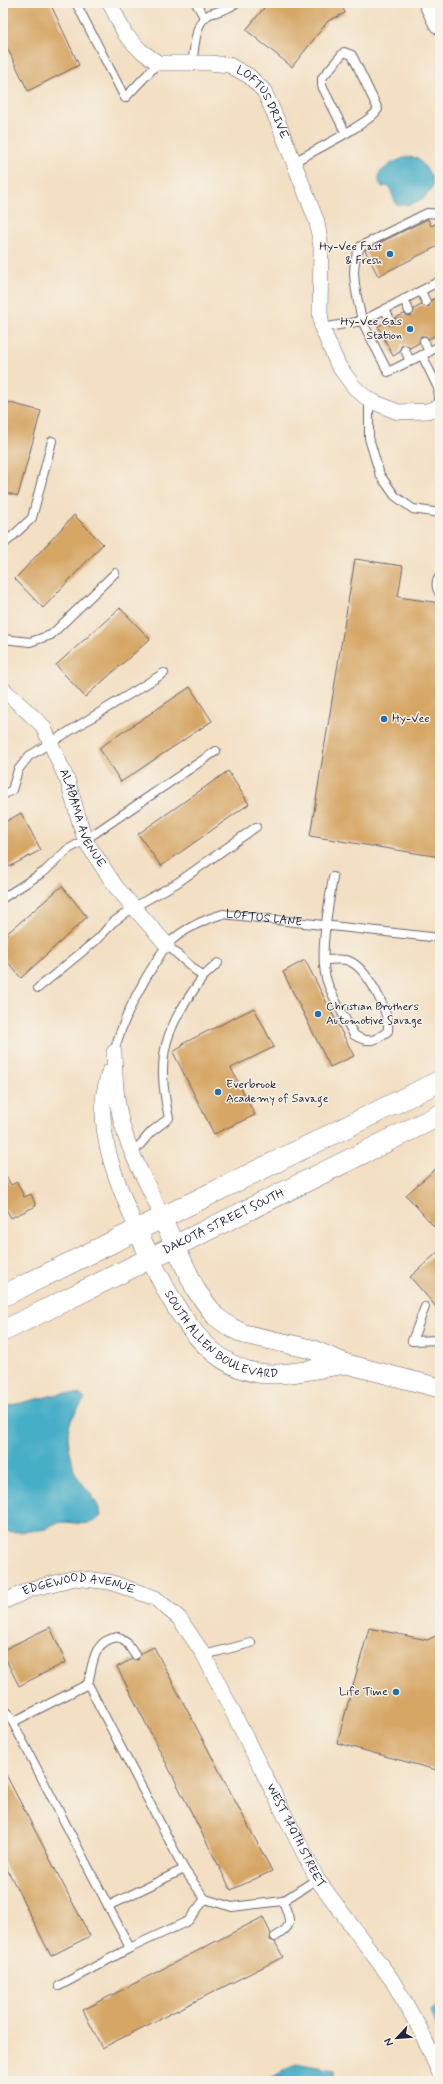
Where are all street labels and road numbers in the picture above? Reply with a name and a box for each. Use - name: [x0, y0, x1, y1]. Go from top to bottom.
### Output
- street label: LOFTUS DRIVE: [233, 62, 292, 142]
- street label: ALABAMA AVENUE: [55, 766, 109, 871]
- street label: LOFTUS LANE: [225, 906, 303, 931]
- street label: DAKOTA STREET SOUTH: [160, 1185, 287, 1259]
- street label: SOUTH ALLEN BOULEVARD: [160, 1288, 279, 1382]
- street label: EDGEWOOD AVENUE: [20, 1569, 138, 1600]
- street label: WEST 140TH STREET: [262, 1781, 329, 1892]

